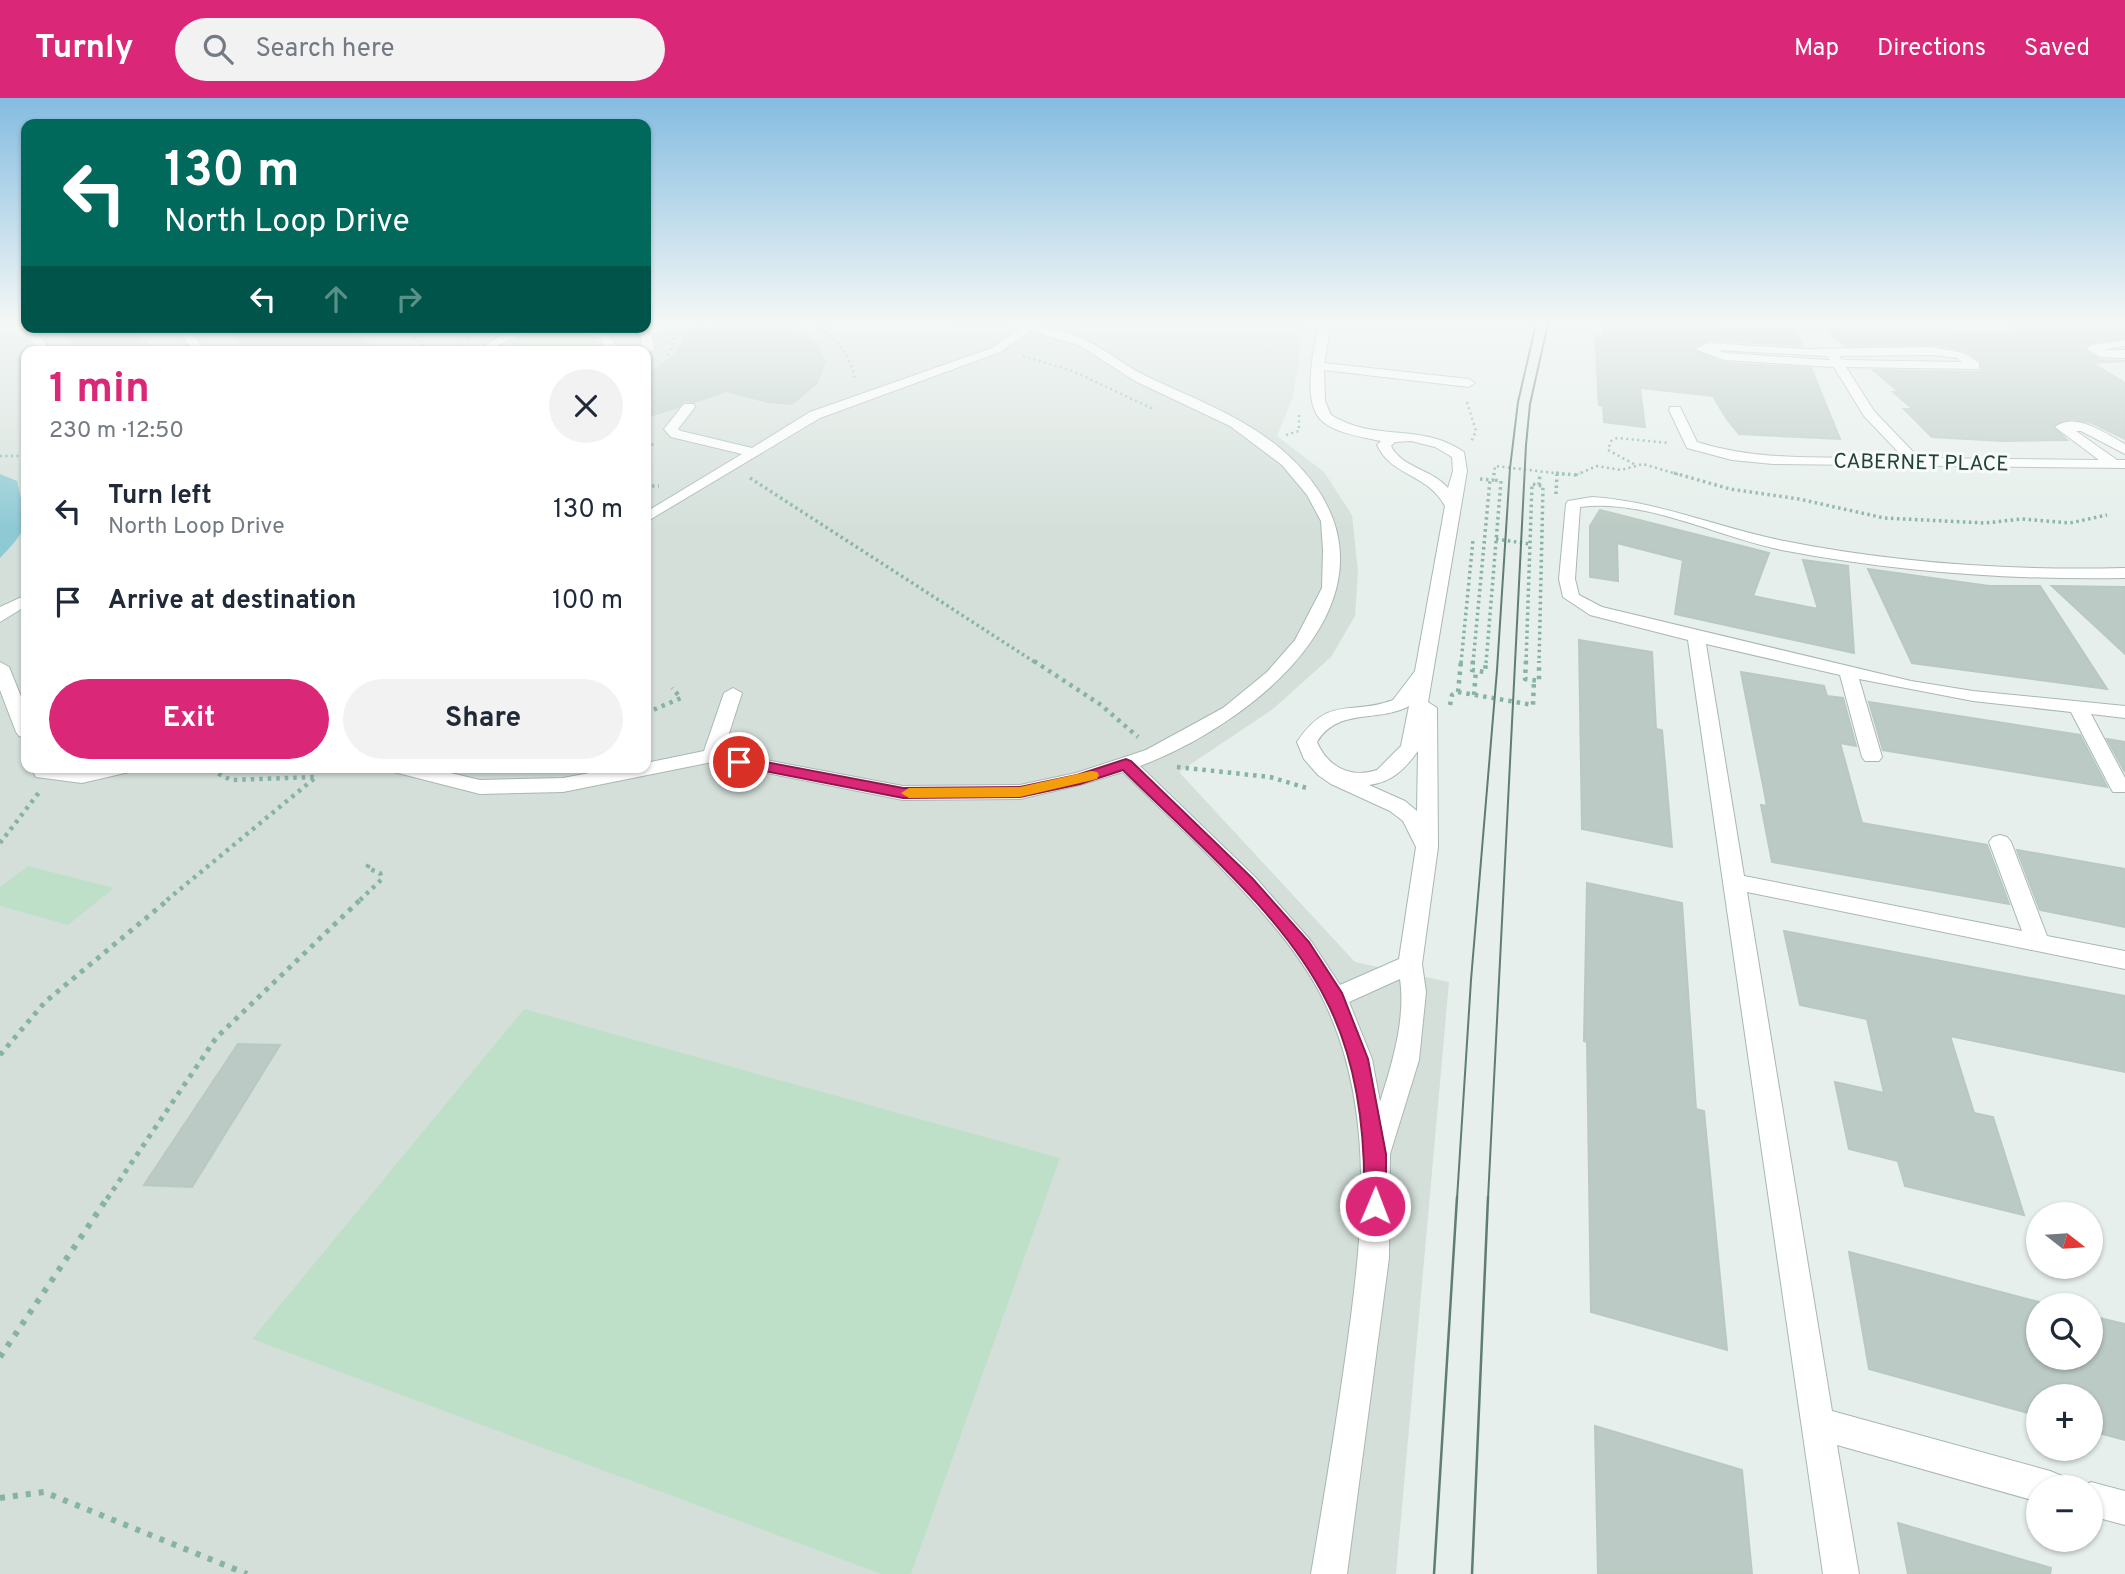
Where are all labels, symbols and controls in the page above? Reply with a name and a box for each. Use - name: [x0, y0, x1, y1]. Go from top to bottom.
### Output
- search box: [175, 18, 665, 81]
- text: Turnly: [35, 28, 133, 70]
- icon: search: [199, 30, 237, 68]
- text: Search here: [255, 33, 394, 66]
- text: Map: [1794, 34, 1839, 64]
- text: Directions: [1877, 34, 1986, 64]
- text: Saved: [2024, 34, 2090, 64]
- text: 130 m: [164, 142, 300, 204]
- icon: left: [49, 147, 140, 238]
- text: North Loop Drive: [164, 203, 410, 243]
- icon: left: [244, 280, 282, 318]
- icon: ahead: [317, 280, 355, 318]
- icon: right: [390, 280, 428, 318]
- text: 1 min: [49, 364, 150, 417]
- button: close: [549, 369, 623, 443]
- text: 230 m · 12:50: [49, 417, 184, 446]
- street label: CABERNET PLACE: [1833, 448, 2009, 479]
- text: Turn left: [108, 480, 212, 513]
- icon: left: [49, 492, 87, 530]
- text: 130 m: [553, 494, 623, 527]
- text: North Loop Drive: [108, 513, 285, 542]
- icon: arrive: [49, 583, 87, 621]
- text: Arrive at destination: [108, 585, 356, 618]
- text: 100 m: [552, 585, 623, 618]
- button: Exit: [49, 679, 329, 759]
- button: Share: [343, 679, 623, 759]
- pin: [709, 732, 769, 792]
- icon: arrive: [720, 743, 758, 781]
- position arrow: [1338, 1169, 1412, 1243]
- north arrow: [2026, 1202, 2104, 1279]
- map controls: [2026, 1202, 2103, 1552]
- button: search: [2026, 1293, 2103, 1370]
- button: +: [2026, 1384, 2103, 1461]
- button: −: [2026, 1475, 2103, 1552]

